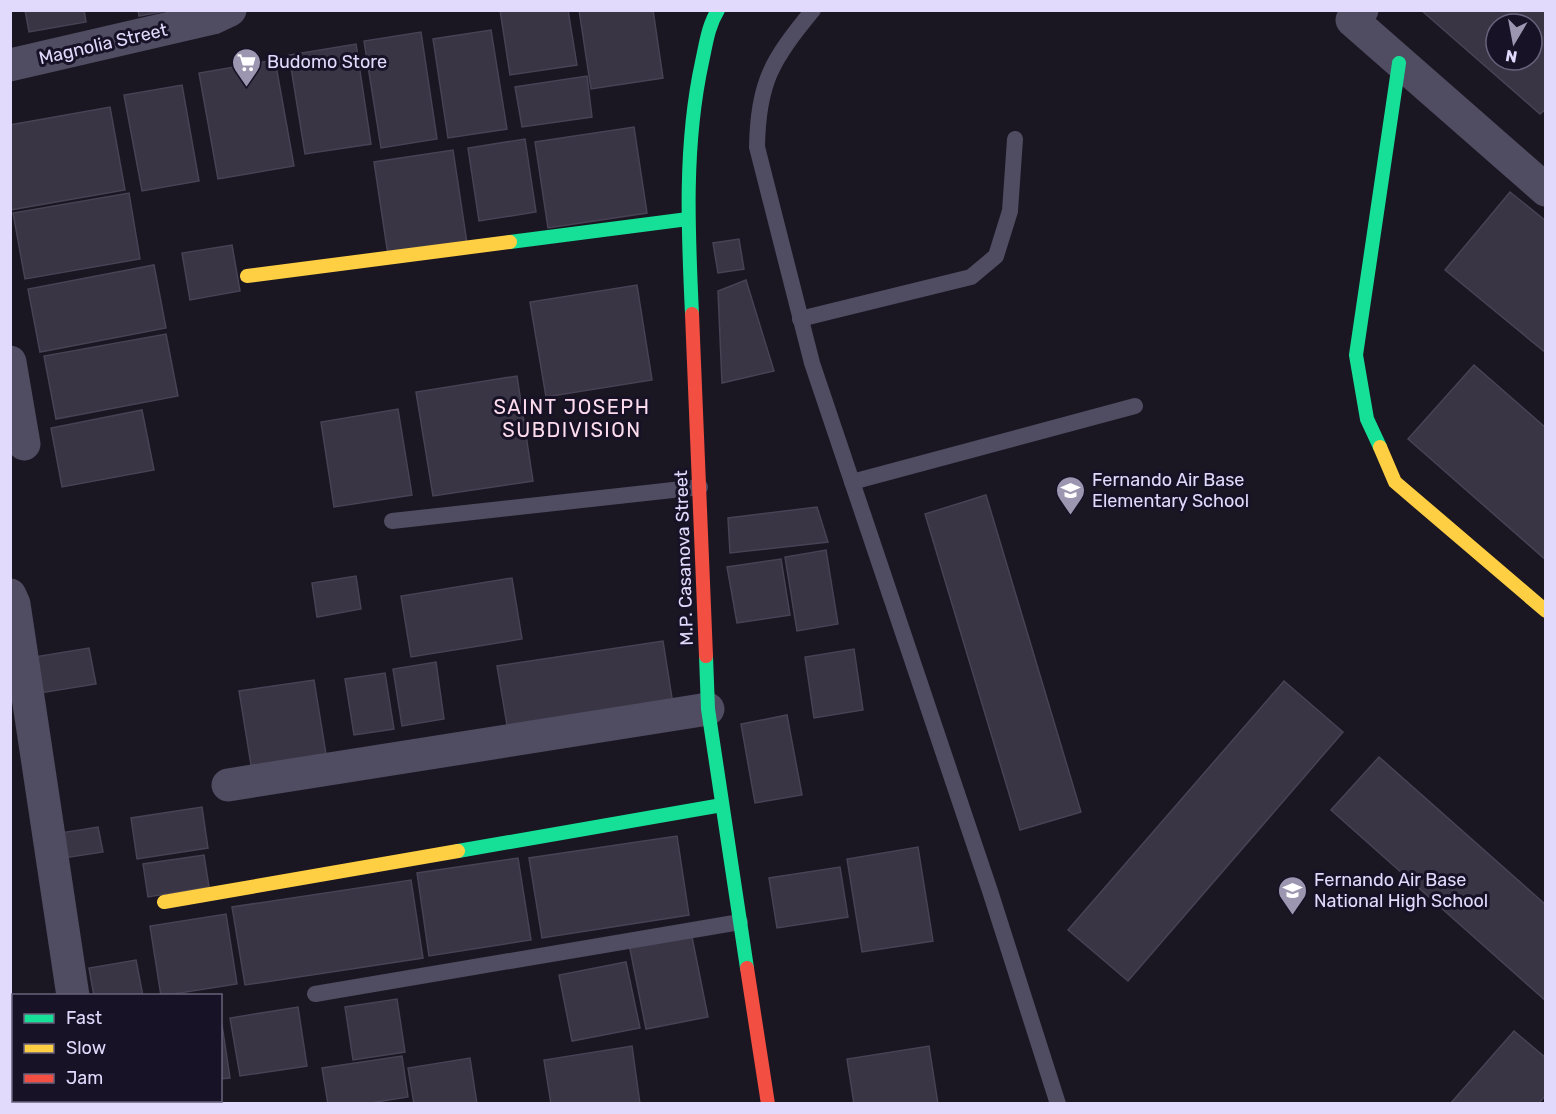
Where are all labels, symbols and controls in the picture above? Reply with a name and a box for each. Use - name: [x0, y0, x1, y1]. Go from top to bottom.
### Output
- north arrow: [1484, 12, 1544, 72]
- street label: Magnolia Street: [37, 19, 169, 69]
- supermarket icon: Budomo Store: [230, 46, 262, 88]
- text: N: [1504, 46, 1519, 67]
- place label: Budomo Store: [267, 51, 387, 73]
- district label: SAINT JOSEPH SUBDIVISION: [494, 395, 650, 442]
- place label: Fernando Air Base Elementary School: [1092, 469, 1249, 512]
- street label: M.P. Casanova Street: [670, 470, 698, 646]
- school or university icon: Fernando Air Base Elementary School: [1055, 474, 1087, 516]
- place label: Fernando Air Base National High School: [1314, 869, 1488, 912]
- school or university icon: Fernando Air Base National High School: [1277, 874, 1309, 916]
- legend: [12, 994, 222, 1102]
- text: Fast: [66, 1007, 102, 1029]
- text: Slow: [66, 1037, 106, 1059]
- text: Jam: [66, 1067, 103, 1089]

